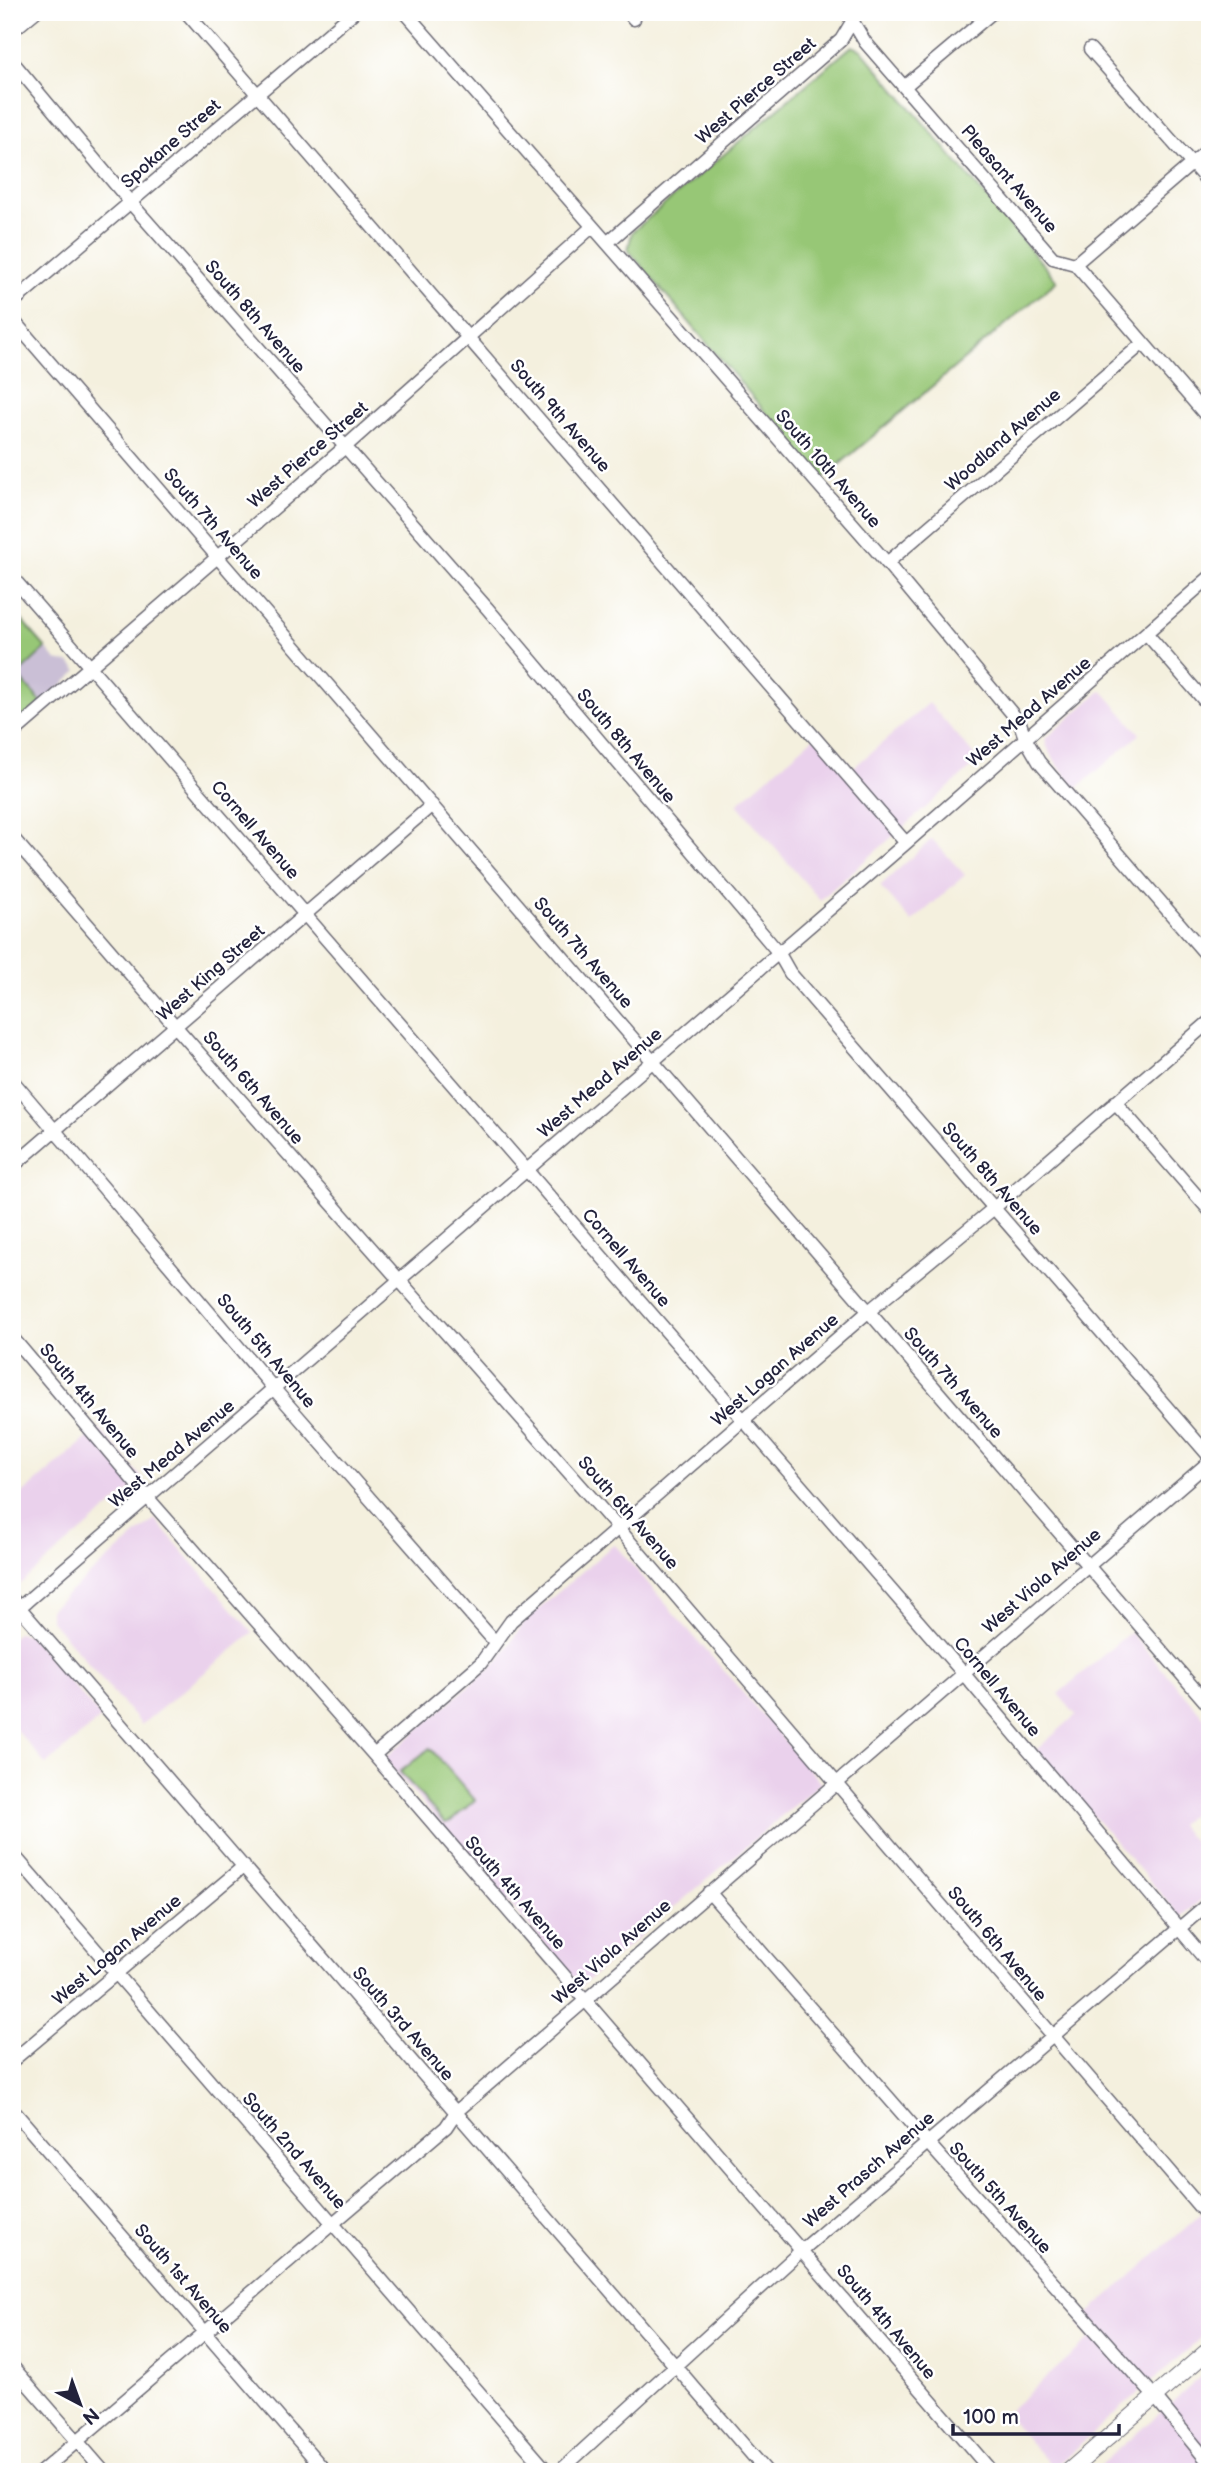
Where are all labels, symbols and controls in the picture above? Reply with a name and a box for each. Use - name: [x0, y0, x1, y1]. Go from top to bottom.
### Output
- street label: West Pierce Street: [692, 33, 821, 149]
- street label: Spokane Street: [117, 95, 225, 193]
- street label: Pleasant Avenue: [956, 121, 1062, 237]
- street label: South 8th Avenue: [200, 256, 310, 378]
- street label: South 9th Avenue: [505, 355, 615, 477]
- street label: Woodland Avenue: [941, 384, 1065, 496]
- street label: West Pierce Street: [244, 397, 373, 513]
- street label: South 10th Avenue: [771, 406, 885, 533]
- street label: South 7th Avenue: [159, 464, 267, 584]
- street label: West Mead Avenue: [963, 652, 1096, 772]
- street label: South 8th Avenue: [572, 685, 680, 808]
- street label: Cornell Avenue: [207, 776, 304, 884]
- street label: South 7th Avenue: [529, 893, 637, 1013]
- street label: West King Street: [153, 920, 269, 1025]
- street label: West Mead Avenue: [534, 1023, 667, 1143]
- street label: South 6th Avenue: [198, 1027, 308, 1149]
- street label: South 8th Avenue: [937, 1118, 1047, 1240]
- street label: Cornell Avenue: [578, 1204, 675, 1312]
- street label: South 5th Avenue: [212, 1290, 320, 1413]
- street label: West Logan Avenue: [707, 1309, 843, 1431]
- street label: South 7th Avenue: [899, 1323, 1007, 1443]
- street label: South 4th Avenue: [35, 1339, 143, 1463]
- street label: West Mead Avenue: [105, 1395, 239, 1513]
- street label: South 6th Avenue: [573, 1452, 683, 1574]
- street label: West Viola Avenue: [979, 1524, 1106, 1638]
- street label: Cornell Avenue: [949, 1633, 1045, 1741]
- street label: South 4th Avenue: [460, 1832, 570, 1954]
- street label: South 6th Avenue: [943, 1882, 1051, 2006]
- street label: West Logan Avenue: [48, 1890, 186, 2010]
- street label: West Viola Avenue: [549, 1895, 676, 2009]
- street label: South 3rd Avenue: [348, 1963, 458, 2086]
- street label: South 2nd Avenue: [238, 2088, 351, 2214]
- street label: West Prasch Avenue: [799, 2107, 939, 2233]
- street label: South 5th Avenue: [945, 2138, 1056, 2258]
- street label: South 1st Avenue: [130, 2220, 236, 2338]
- street label: South 4th Avenue: [832, 2260, 940, 2384]
- north arrow: [46, 2368, 116, 2438]
- scale bar: [953, 2393, 1119, 2437]
- text: N: [77, 2402, 103, 2429]
- text: 100 m: [963, 2405, 1019, 2430]

